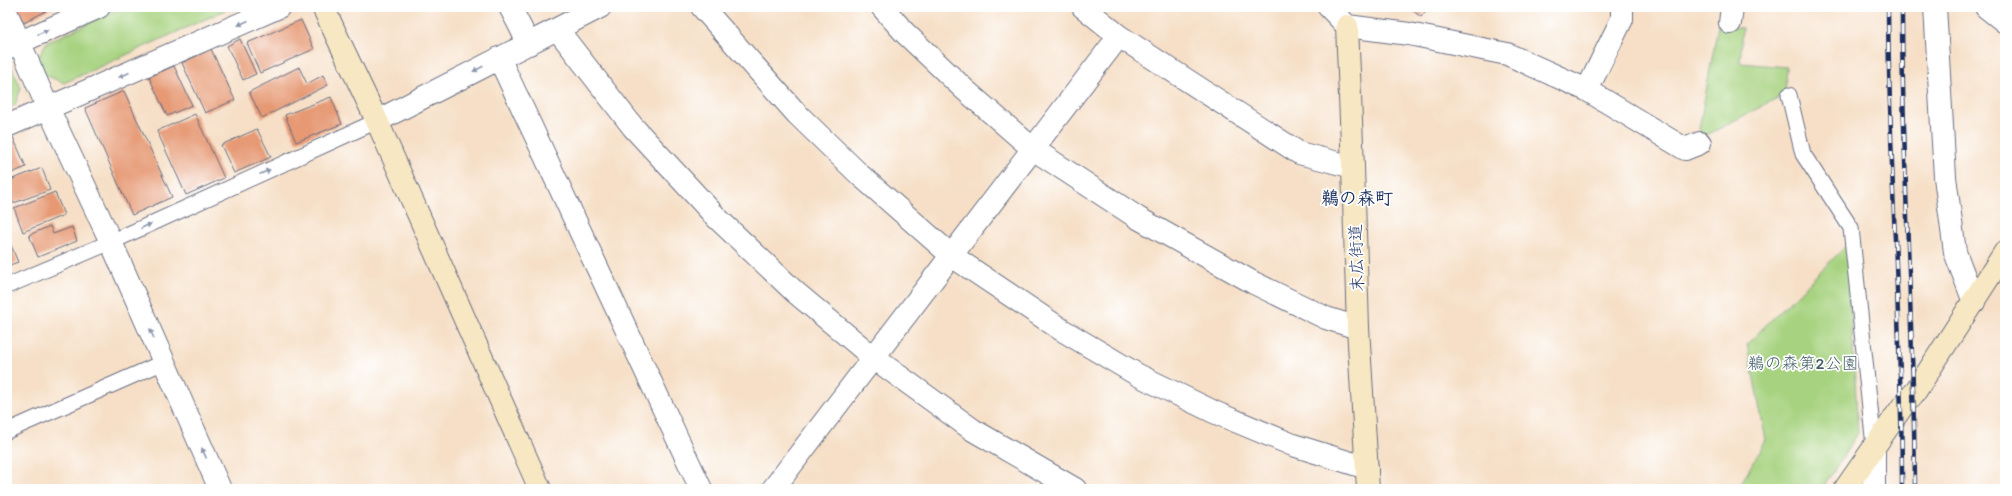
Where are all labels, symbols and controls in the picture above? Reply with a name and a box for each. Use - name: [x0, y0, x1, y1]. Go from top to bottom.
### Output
- one-way arrow: [237, 20, 249, 26]
- one-way arrow: [37, 29, 48, 35]
- one-way arrow: [472, 66, 484, 72]
- one-way arrow: [118, 72, 130, 78]
- one-way arrow: [259, 169, 270, 175]
- district label: 鵜の森町: [1321, 187, 1393, 209]
- one-way arrow: [141, 223, 152, 229]
- street label: 末広街道: [1345, 224, 1367, 292]
- one-way arrow: [149, 329, 155, 340]
- park label: 鵜の森第2公園: [1748, 353, 1858, 373]
- one-way arrow: [201, 447, 207, 459]

